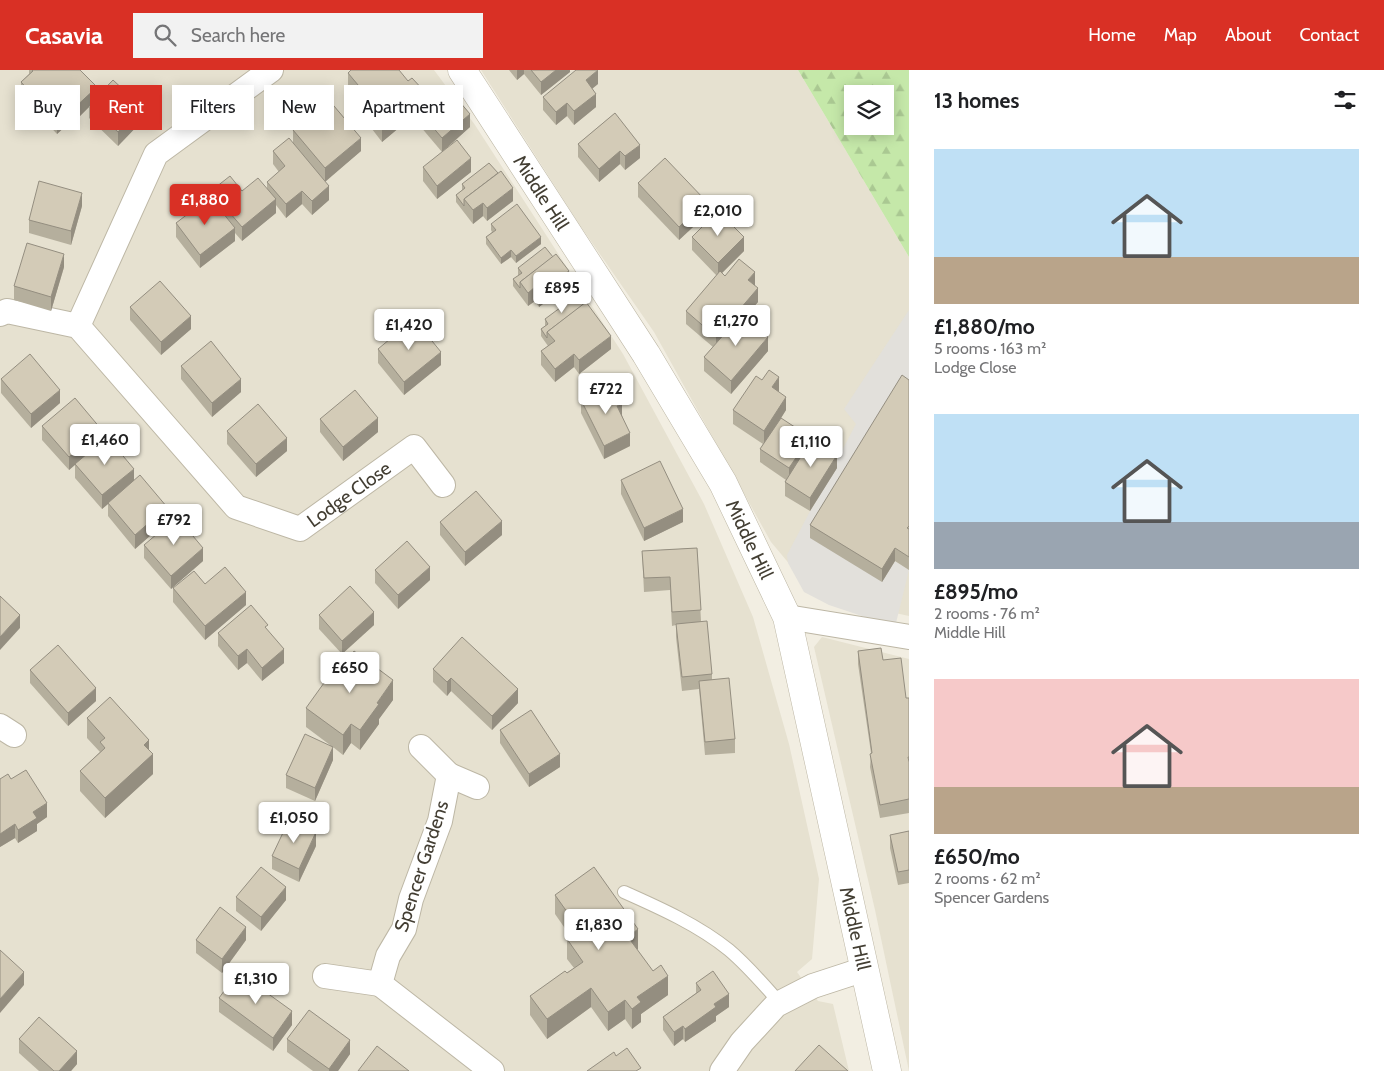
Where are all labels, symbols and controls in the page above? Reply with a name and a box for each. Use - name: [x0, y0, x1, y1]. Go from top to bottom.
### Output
- search box: [133, 13, 483, 58]
- text: Casavia: [25, 21, 103, 50]
- icon: search: [151, 21, 179, 49]
- text: Search here: [191, 24, 285, 47]
- text: Home: [1088, 24, 1136, 46]
- text: Map: [1164, 24, 1197, 46]
- text: About: [1225, 24, 1271, 46]
- text: Contact: [1299, 24, 1359, 46]
- chip: Buy: [15, 85, 80, 130]
- chip: Rent: [90, 85, 162, 130]
- chip: Filters: [172, 85, 254, 130]
- chip: New: [264, 85, 334, 130]
- chip: Apartment: [344, 85, 463, 130]
- map controls: [844, 85, 894, 135]
- button: layers: [844, 85, 894, 135]
- icon: filters: [1331, 86, 1359, 114]
- text: 13 homes: [934, 88, 1019, 113]
- street label: Middle Hill: [508, 151, 574, 235]
- icon: home: [1102, 181, 1192, 271]
- pin: £1,880: [164, 184, 246, 226]
- text: £1,880: [181, 190, 229, 209]
- pin: £2,010: [677, 194, 759, 237]
- text: £2,010: [694, 201, 742, 220]
- pin: £895: [532, 272, 592, 314]
- text: £895: [544, 278, 580, 297]
- pin: £1,270: [695, 304, 777, 347]
- pin: £1,420: [368, 308, 450, 351]
- text: £1,270: [713, 311, 759, 330]
- text: £1,880/mo: [934, 314, 1035, 339]
- text: £1,420: [385, 315, 433, 334]
- text: 5 rooms · 163 m²: [934, 339, 1046, 358]
- text: Lodge Close: [934, 358, 1016, 377]
- pin: £722: [576, 372, 636, 415]
- text: £722: [589, 379, 623, 398]
- pin: £1,460: [64, 424, 146, 466]
- pin: £1,110: [770, 426, 852, 468]
- text: £1,460: [81, 430, 129, 449]
- text: £1,110: [791, 432, 831, 451]
- icon: home: [1102, 446, 1192, 536]
- street label: Lodge Close: [302, 456, 396, 532]
- street label: Middle Hill: [721, 496, 778, 583]
- pin: £792: [144, 504, 204, 546]
- text: £792: [157, 510, 191, 529]
- text: £895/mo: [934, 579, 1018, 604]
- text: 2 rooms · 76 m²: [934, 604, 1040, 623]
- text: Middle Hill: [934, 623, 1006, 642]
- pin: £650: [320, 652, 380, 694]
- text: £650: [331, 658, 369, 677]
- icon: home: [1102, 711, 1192, 801]
- street label: Spencer Gardens: [389, 797, 454, 935]
- pin: £1,050: [253, 802, 335, 844]
- text: £1,050: [270, 808, 318, 827]
- text: £650/mo: [934, 844, 1020, 869]
- text: 2 rooms · 62 m²: [934, 869, 1041, 888]
- street label: Middle Hill: [835, 885, 876, 973]
- text: Spencer Gardens: [934, 888, 1049, 907]
- pin: £1,830: [558, 908, 640, 951]
- text: £1,830: [575, 915, 623, 934]
- pin: £1,310: [215, 962, 297, 1005]
- text: £1,310: [234, 969, 278, 988]

